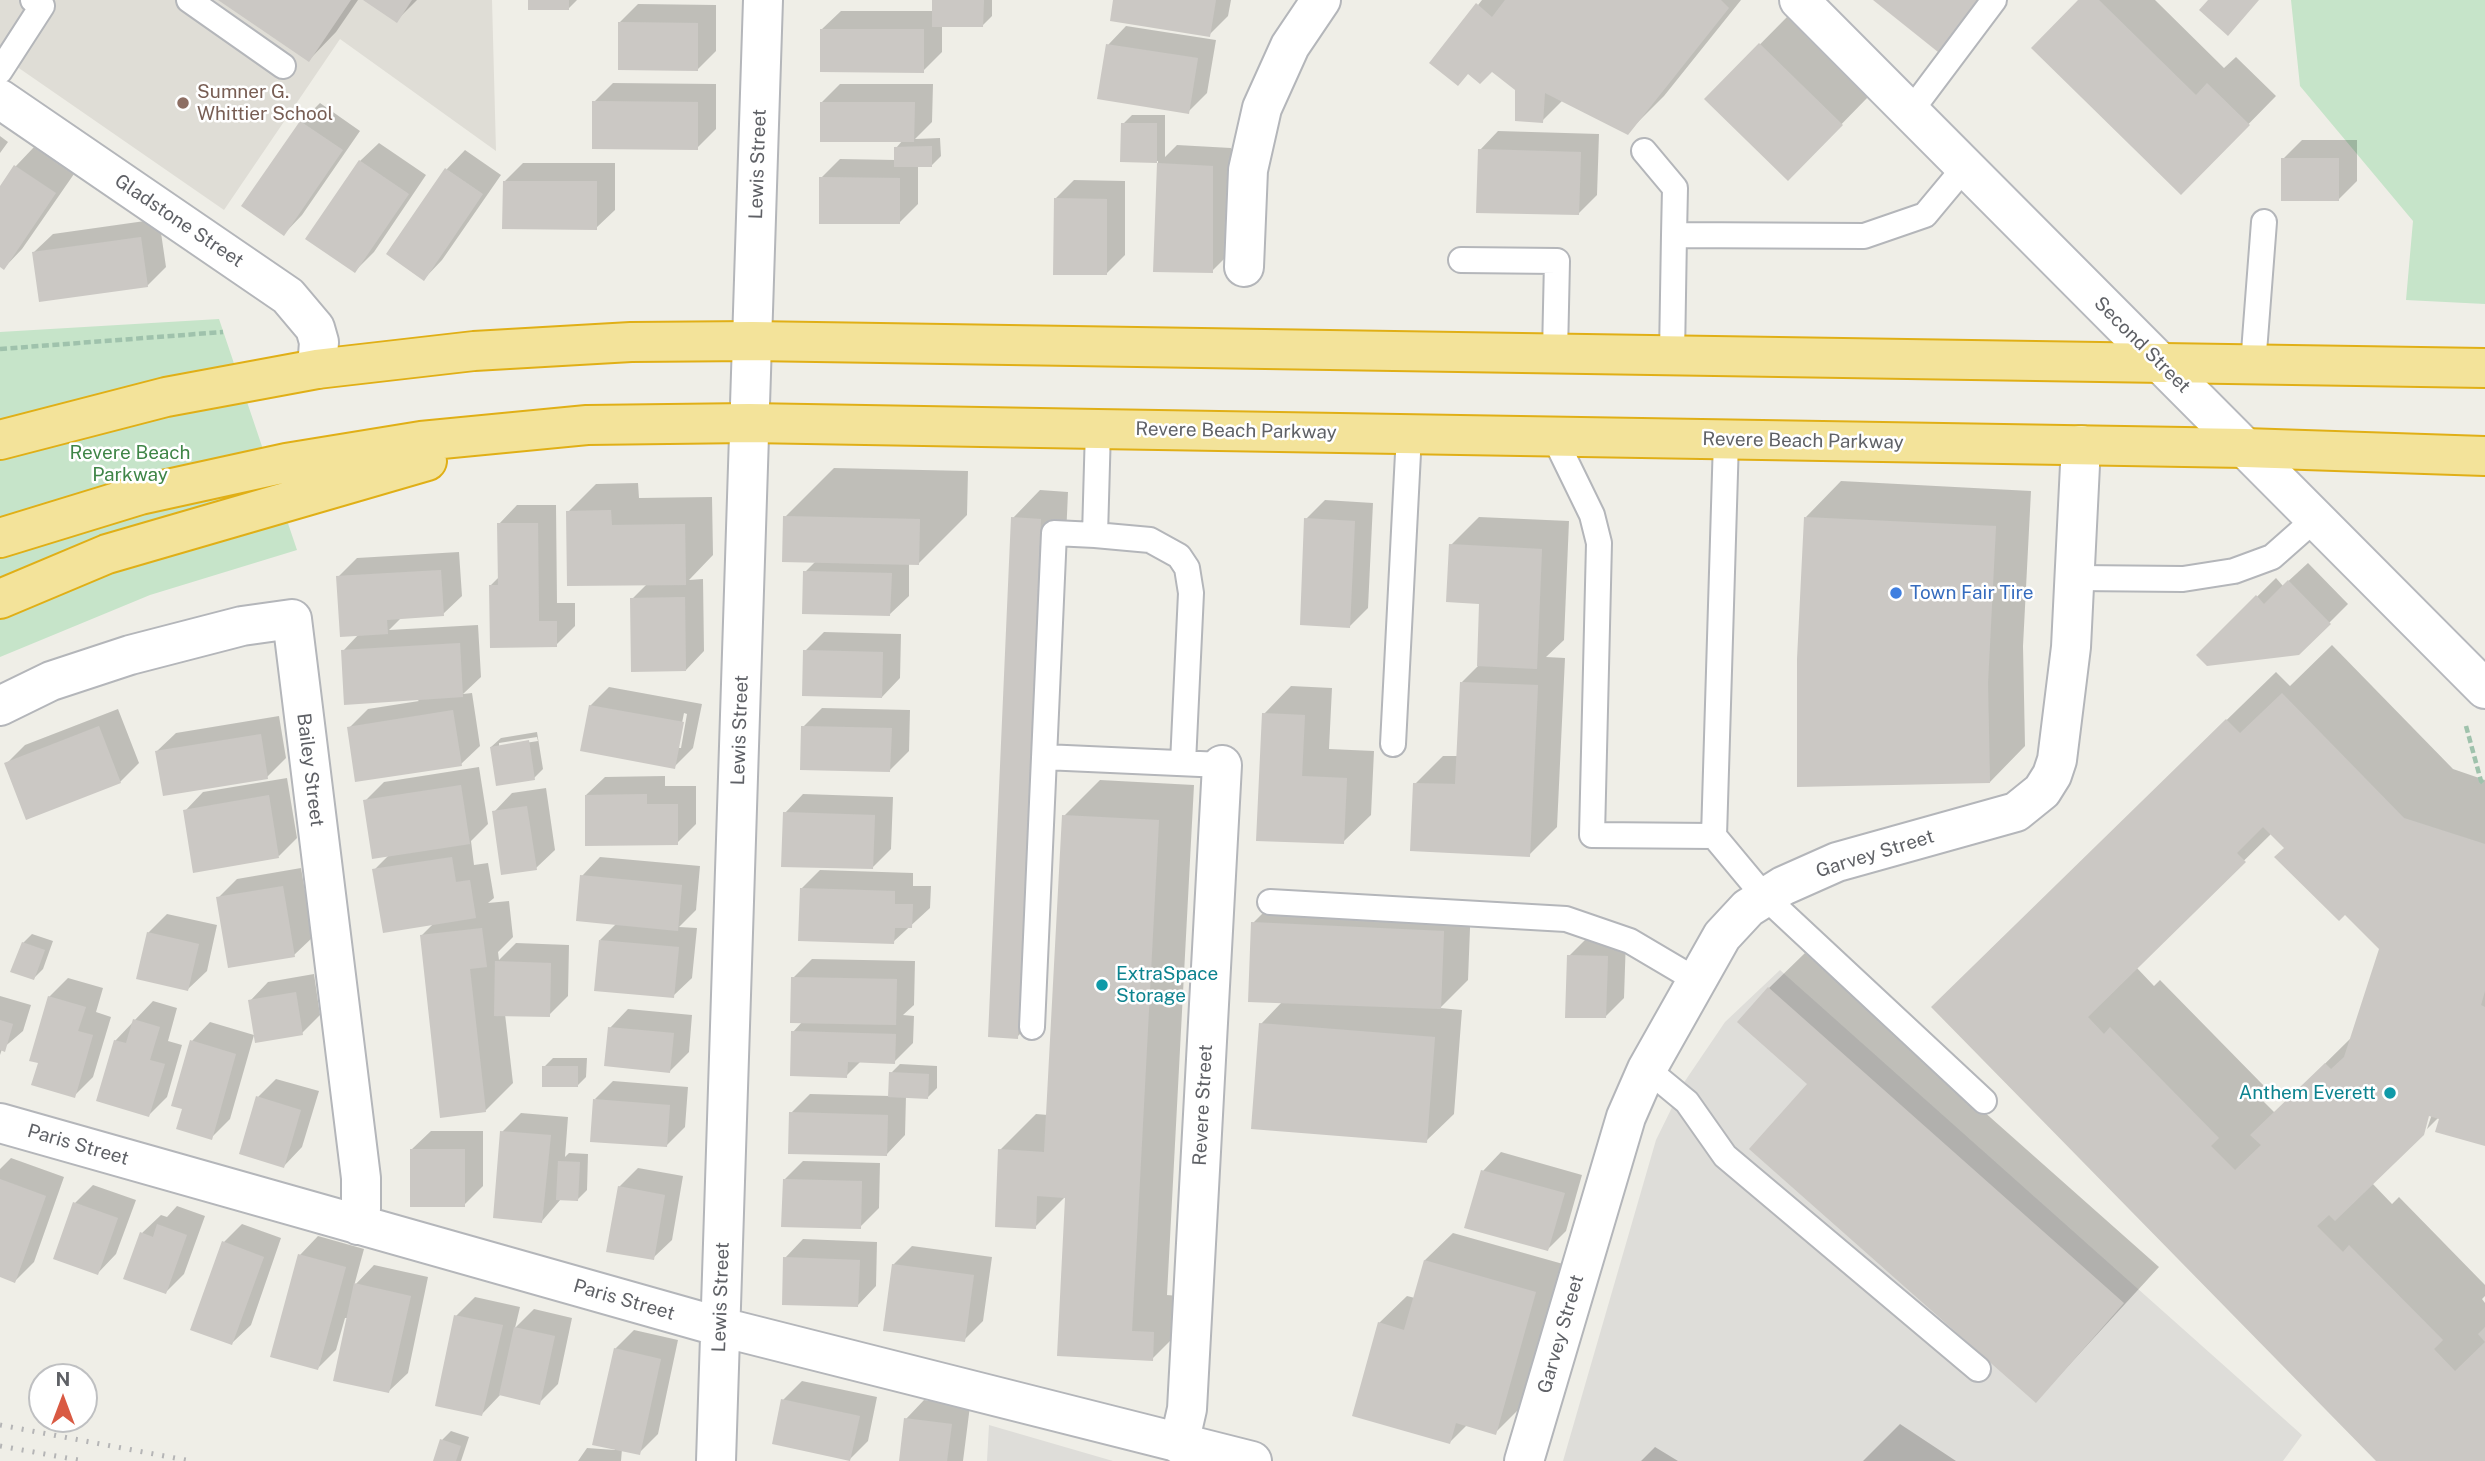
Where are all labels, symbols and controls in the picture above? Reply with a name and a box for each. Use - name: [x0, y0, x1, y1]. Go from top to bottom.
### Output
- place label: Sumner G. Whittier School: [197, 81, 333, 125]
- marker: Sumner G. Whittier School: [175, 95, 191, 111]
- street label: Lewis Street: [745, 108, 771, 220]
- street label: Gladstone Street: [110, 169, 248, 273]
- street label: Second Street: [2089, 292, 2195, 398]
- street label: Revere Beach Parkway: [1135, 418, 1337, 444]
- street label: Revere Beach Parkway: [1702, 428, 1904, 454]
- park label: Revere Beach Parkway: [69, 442, 191, 486]
- place label: Town Fair Tire: [1910, 582, 2034, 604]
- marker: Town Fair Tire: [1888, 585, 1904, 601]
- street label: Lewis Street: [727, 674, 753, 786]
- street label: Bailey Street: [292, 712, 328, 828]
- street label: Garvey Street: [1813, 825, 1937, 883]
- place label: ExtraSpace Storage: [1116, 963, 1218, 1007]
- marker: ExtraSpace Storage: [1094, 977, 1110, 993]
- street label: Revere Street: [1188, 1044, 1218, 1166]
- place label: Anthem Everett: [2239, 1082, 2376, 1104]
- marker: Anthem Everett: [2382, 1085, 2398, 1101]
- street label: Paris Street: [25, 1120, 131, 1170]
- street label: Lewis Street: [708, 1241, 734, 1353]
- street label: Garvey Street: [1533, 1272, 1589, 1396]
- street label: Paris Street: [571, 1275, 677, 1325]
- north arrow: [28, 1363, 98, 1433]
- text: N: [56, 1368, 70, 1390]

